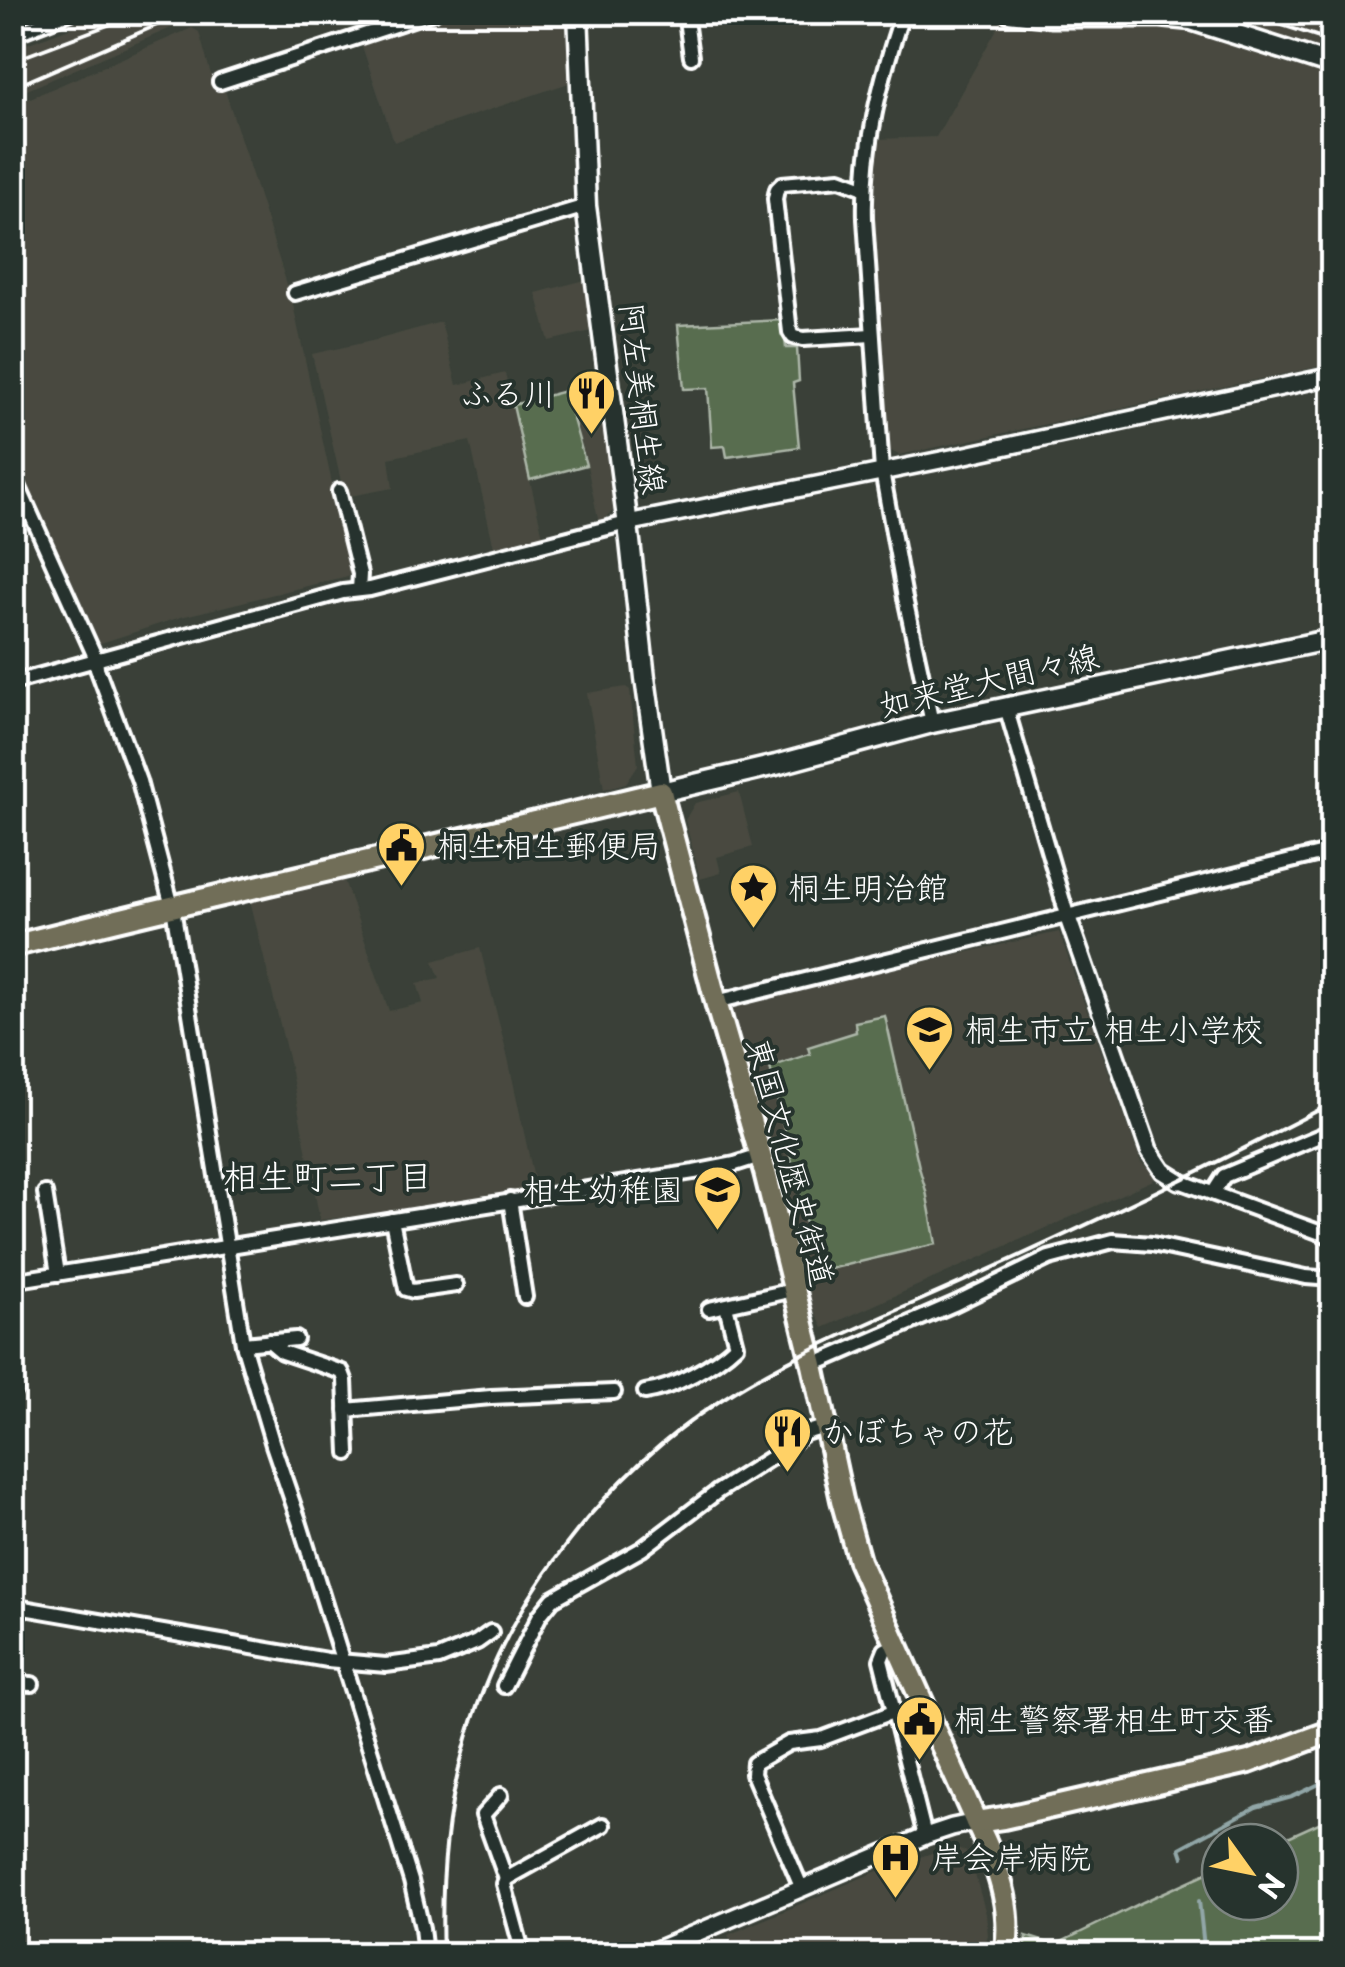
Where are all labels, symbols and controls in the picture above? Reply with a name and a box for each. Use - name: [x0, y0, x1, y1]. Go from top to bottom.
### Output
- street label: 阿左美桐生線: [608, 301, 680, 497]
- place label: ふる川: [460, 368, 556, 416]
- restaurant icon: ふる川: [565, 368, 617, 436]
- street label: 如来堂大間々線: [874, 630, 1103, 728]
- public building icon: 桐生相生郵便局: [376, 820, 428, 888]
- place label: 桐生相生郵便局: [437, 820, 661, 868]
- place icon: 桐生明治館: [727, 862, 779, 930]
- place label: 桐生明治館: [788, 862, 948, 910]
- school or university icon: 桐生市立 相生小学校: [904, 1004, 956, 1072]
- place label: 桐生市立 相生小学校: [965, 1004, 1263, 1052]
- street label: 東国文化歴史街道: [736, 1032, 848, 1291]
- district label: 相生町二丁目: [223, 1148, 433, 1201]
- place label: 相生幼稚園: [523, 1164, 683, 1212]
- school or university icon: 相生幼稚園: [692, 1164, 744, 1232]
- restaurant icon: かぼちゃの花: [761, 1406, 813, 1474]
- place label: かぼちゃの花: [822, 1406, 1014, 1454]
- public building icon: 桐生警察署相生町交番: [893, 1694, 945, 1762]
- place label: 桐生警察署相生町交番: [954, 1694, 1274, 1742]
- north arrow: [1200, 1822, 1300, 1922]
- hospital icon: 岸会岸病院: [870, 1832, 922, 1900]
- place label: 岸会岸病院: [931, 1832, 1091, 1880]
- text: N: [1248, 1865, 1296, 1907]

